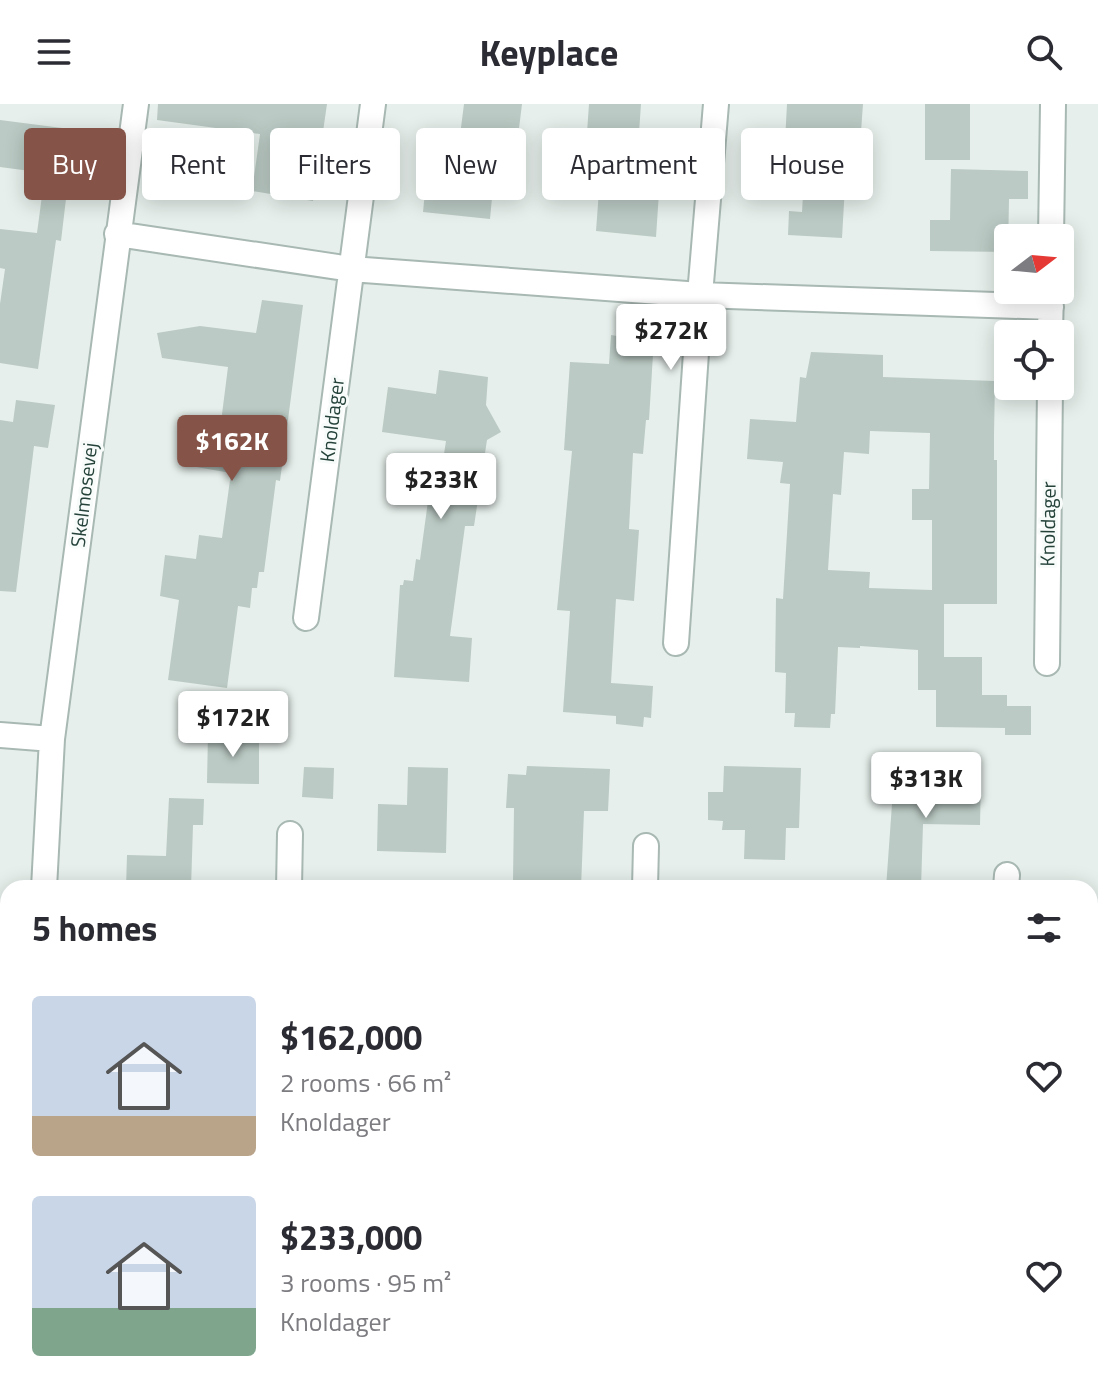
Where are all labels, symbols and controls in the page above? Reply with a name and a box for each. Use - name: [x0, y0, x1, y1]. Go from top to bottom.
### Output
- text: Keyplace: [480, 25, 618, 80]
- icon: menu: [32, 30, 76, 74]
- icon: search: [1022, 30, 1066, 74]
- chip: Buy: [24, 128, 126, 200]
- chip: Rent: [142, 128, 254, 200]
- chip: Filters: [270, 128, 400, 200]
- chip: New: [416, 128, 526, 200]
- chip: Apartment: [542, 128, 725, 200]
- chip: House: [741, 128, 873, 200]
- north arrow: [994, 224, 1074, 304]
- map controls: [994, 224, 1074, 400]
- pin: $272K: [615, 304, 727, 372]
- text: $272K: [634, 310, 708, 349]
- button: locate: [994, 320, 1074, 400]
- street label: Knoldager: [311, 376, 352, 464]
- pin: $162K: [176, 415, 288, 483]
- text: $162K: [195, 421, 269, 460]
- street label: Skelmosevej: [62, 441, 105, 549]
- pin: $233K: [385, 453, 497, 521]
- text: $233K: [404, 459, 478, 498]
- street label: Knoldager: [1031, 481, 1064, 567]
- pin: $172K: [177, 691, 289, 759]
- text: $172K: [196, 697, 270, 736]
- pin: $313K: [870, 752, 982, 820]
- text: $313K: [889, 758, 963, 797]
- text: 5 homes: [32, 902, 157, 954]
- icon: filters: [1022, 906, 1066, 950]
- text: $162,000: [280, 1011, 422, 1063]
- icon: home: [96, 1028, 192, 1124]
- icon: heart: [1022, 1054, 1066, 1098]
- text: 2 rooms · 66 m²: [280, 1063, 451, 1102]
- text: Knoldager: [280, 1102, 391, 1141]
- text: $233,000: [280, 1211, 422, 1263]
- icon: home: [96, 1228, 192, 1324]
- icon: heart: [1022, 1254, 1066, 1298]
- text: 3 rooms · 95 m²: [280, 1263, 451, 1302]
- text: Knoldager: [280, 1302, 391, 1341]

